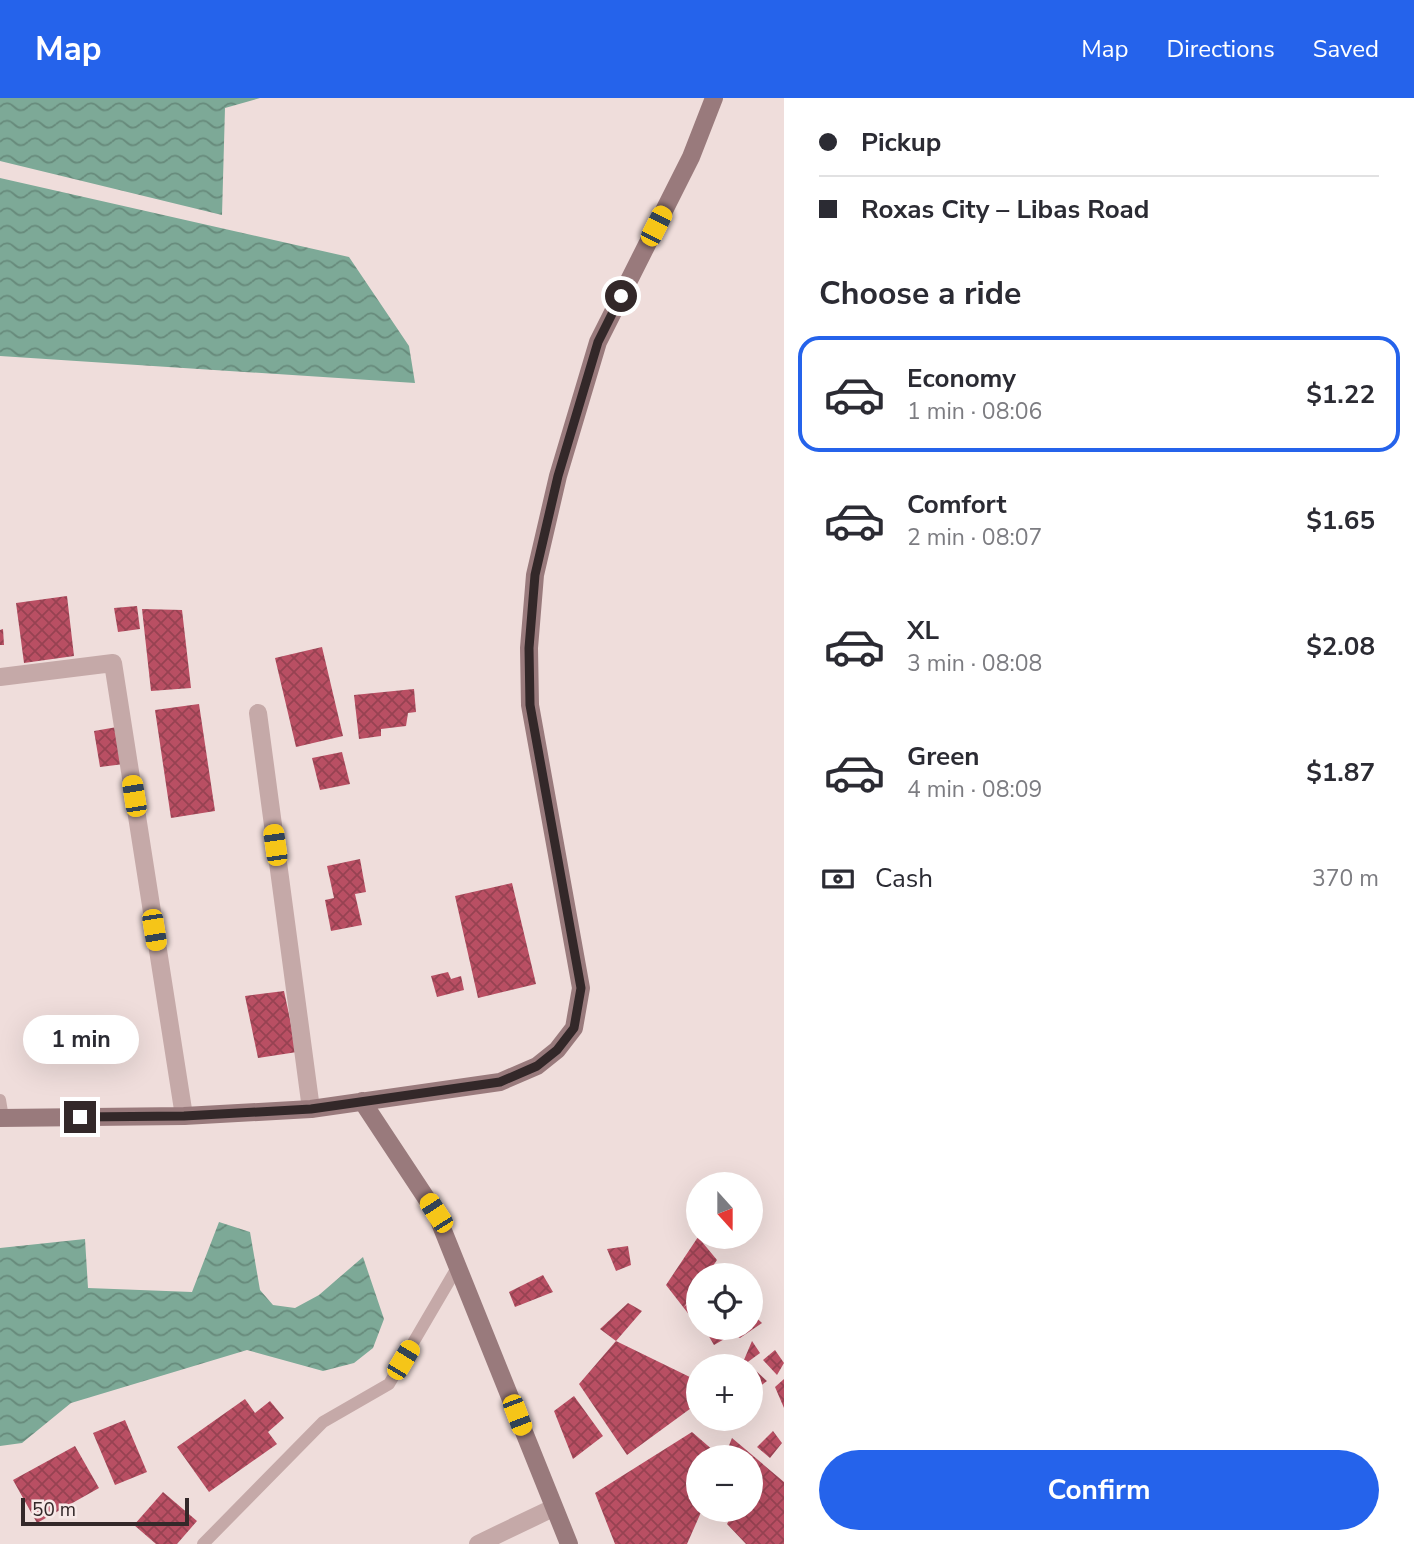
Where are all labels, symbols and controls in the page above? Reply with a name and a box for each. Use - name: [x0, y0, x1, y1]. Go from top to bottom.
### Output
- text: Map: [35, 27, 102, 72]
- text: Map: [1081, 33, 1128, 65]
- text: Directions: [1166, 33, 1275, 65]
- text: Saved: [1313, 33, 1379, 65]
- text: Pickup: [861, 125, 941, 160]
- text: Roxas City – Libas Road: [861, 192, 1149, 227]
- car: [638, 203, 675, 249]
- text: Choose a ride: [819, 272, 1021, 315]
- route start: [605, 280, 637, 312]
- text: Economy: [907, 361, 1016, 396]
- icon: car: [823, 363, 886, 426]
- text: $1.22: [1306, 377, 1375, 412]
- text: 1 min · 08:06: [907, 396, 1042, 427]
- text: Comfort: [907, 487, 1007, 522]
- icon: car: [823, 489, 886, 552]
- text: $1.65: [1306, 503, 1375, 538]
- text: 2 min · 08:07: [907, 522, 1042, 553]
- text: XL: [907, 613, 939, 648]
- icon: car: [823, 615, 886, 678]
- text: $2.08: [1306, 629, 1375, 664]
- text: 3 min · 08:08: [907, 648, 1042, 679]
- text: Green: [907, 739, 980, 774]
- icon: car: [823, 741, 886, 804]
- text: $1.87: [1306, 755, 1375, 790]
- car: [121, 774, 148, 818]
- text: 4 min · 08:09: [907, 774, 1042, 805]
- car: [262, 823, 289, 867]
- icon: cash: [819, 860, 857, 898]
- text: Cash: [875, 861, 933, 896]
- text: 370 m: [1312, 863, 1379, 894]
- car: [141, 908, 168, 952]
- callout: 1 min: [22, 1016, 138, 1065]
- text: 1 min: [51, 1024, 111, 1055]
- route end: [64, 1101, 96, 1133]
- north arrow: [686, 1172, 763, 1250]
- map controls: [686, 1172, 763, 1522]
- car: [416, 1190, 457, 1236]
- button: locate: [686, 1263, 763, 1340]
- car: [384, 1337, 423, 1383]
- button: +: [686, 1354, 763, 1431]
- car: [500, 1392, 535, 1438]
- button: −: [686, 1445, 763, 1522]
- button: Confirm: [819, 1450, 1379, 1530]
- scale bar: [21, 1495, 189, 1527]
- text: 50 m: [32, 1497, 76, 1523]

